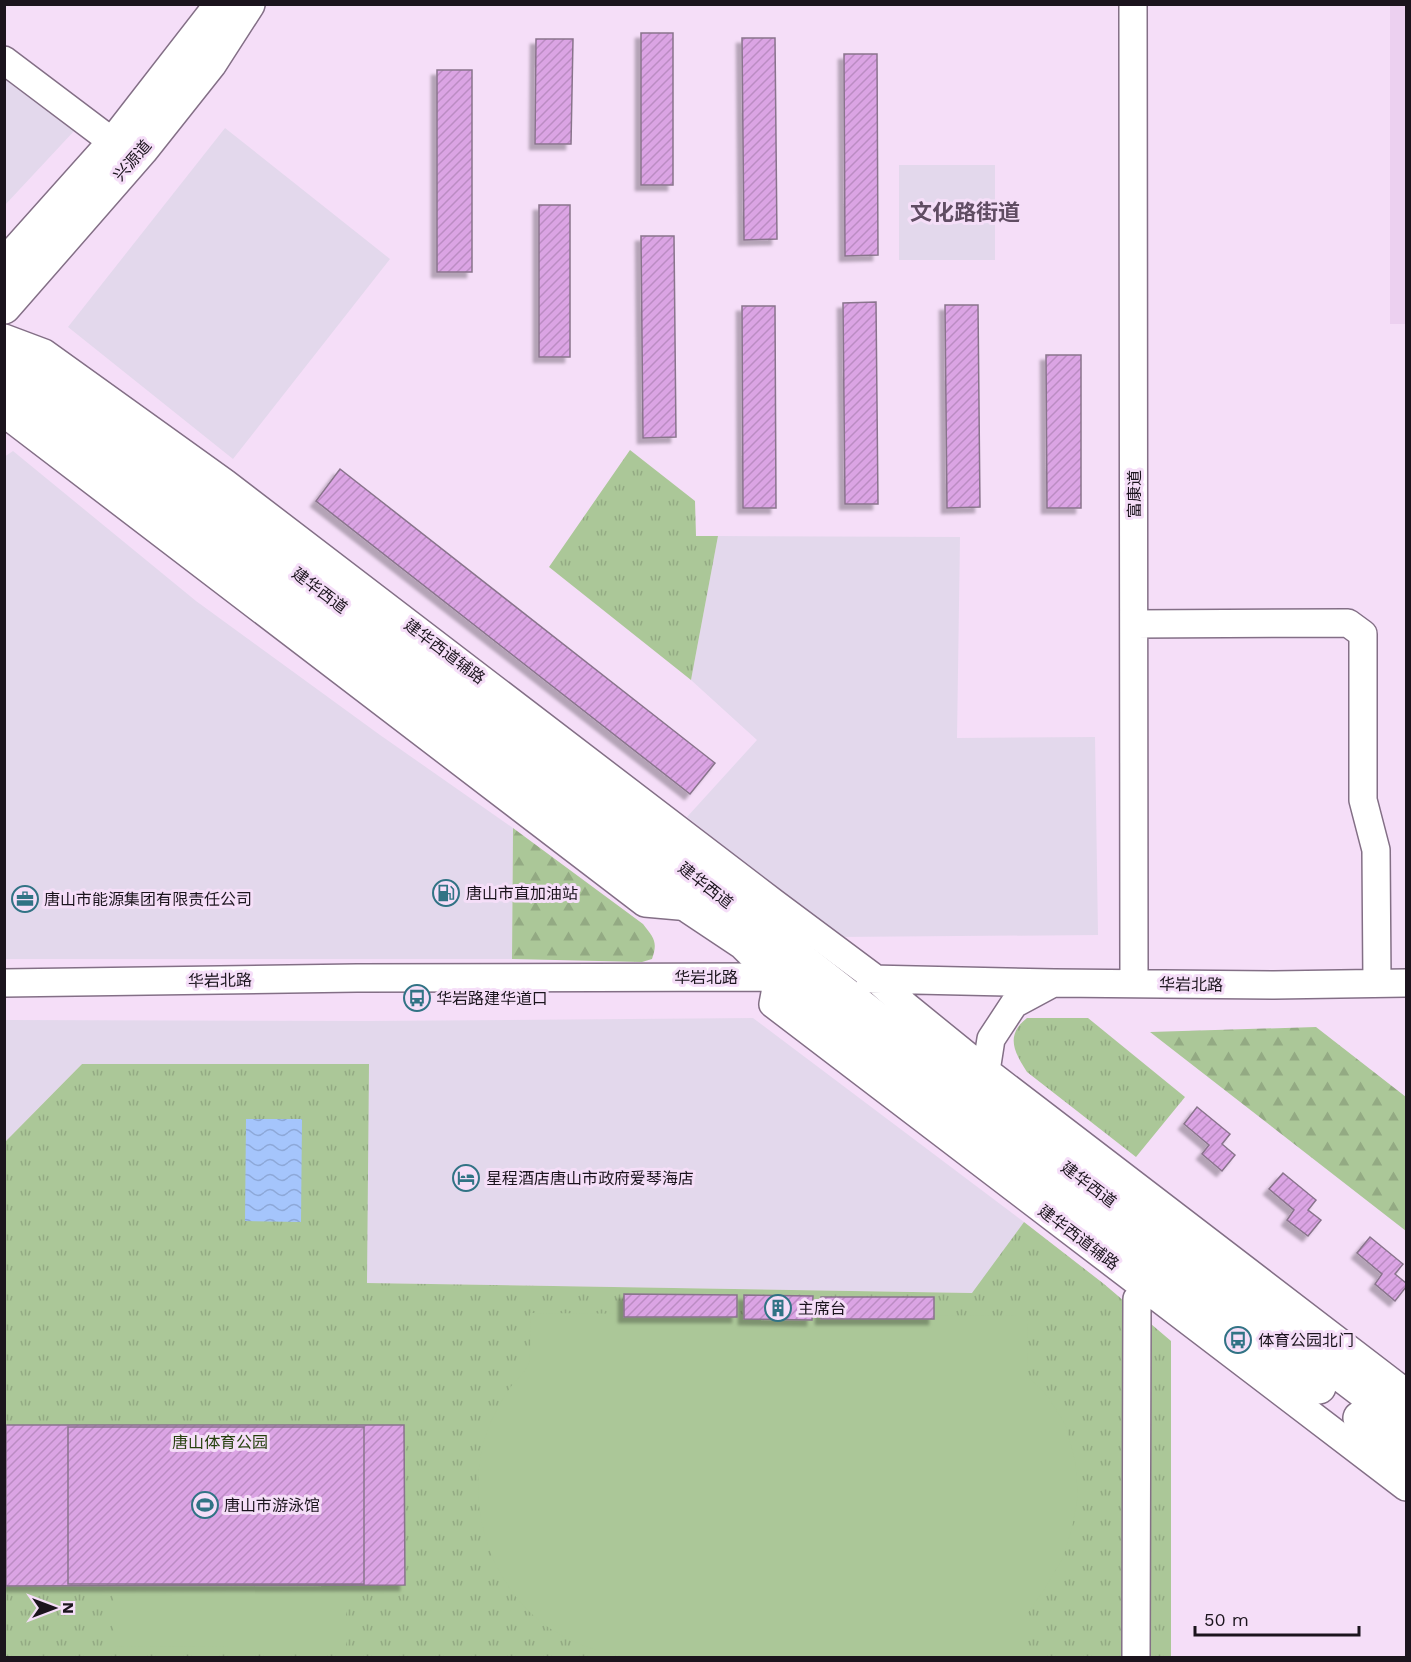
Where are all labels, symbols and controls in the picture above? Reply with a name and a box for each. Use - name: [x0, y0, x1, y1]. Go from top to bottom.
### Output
- street label: 兴源道: [109, 136, 155, 185]
- district label: 文化路街道: [910, 200, 1020, 225]
- street label: 富康道: [1125, 470, 1144, 518]
- street label: 建华西道: [288, 564, 351, 617]
- street label: 建华西道辅路: [401, 615, 489, 688]
- street label: 建华西道: [675, 858, 737, 913]
- fuel station icon: 唐山市直加油站: [431, 878, 461, 908]
- office icon: 唐山市能源集团有限责任公司: [10, 884, 40, 914]
- place label: 唐山市直加油站: [466, 884, 578, 903]
- place label: 唐山市能源集团有限责任公司: [44, 890, 252, 909]
- street label: 华岩北路: [674, 968, 738, 987]
- street label: 华岩北路: [188, 970, 252, 991]
- street label: 华岩北路: [1159, 974, 1223, 995]
- bus stop icon: 华岩路建华道口: [402, 983, 432, 1013]
- place label: 华岩路建华道口: [436, 989, 548, 1008]
- street label: 建华西道: [1057, 1158, 1120, 1211]
- hotel icon: 星程酒店唐山市政府爱琴海店: [451, 1163, 481, 1193]
- place label: 星程酒店唐山市政府爱琴海店: [486, 1169, 694, 1188]
- street label: 建华西道辅路: [1035, 1201, 1123, 1274]
- building icon: 主席台: [763, 1293, 793, 1323]
- place label: 主席台: [798, 1299, 846, 1318]
- bus stop icon: 体育公园北门: [1223, 1325, 1253, 1355]
- place label: 体育公园北门: [1258, 1331, 1354, 1350]
- park label: 唐山体育公园: [172, 1433, 268, 1452]
- sports icon: 唐山市游泳馆: [190, 1490, 220, 1520]
- place label: 唐山市游泳馆: [224, 1496, 320, 1515]
- north arrow: [24, 1578, 84, 1638]
- scale bar: [1195, 1599, 1358, 1637]
- text: N: [59, 1602, 78, 1614]
- text: 50 m: [1204, 1609, 1249, 1630]

